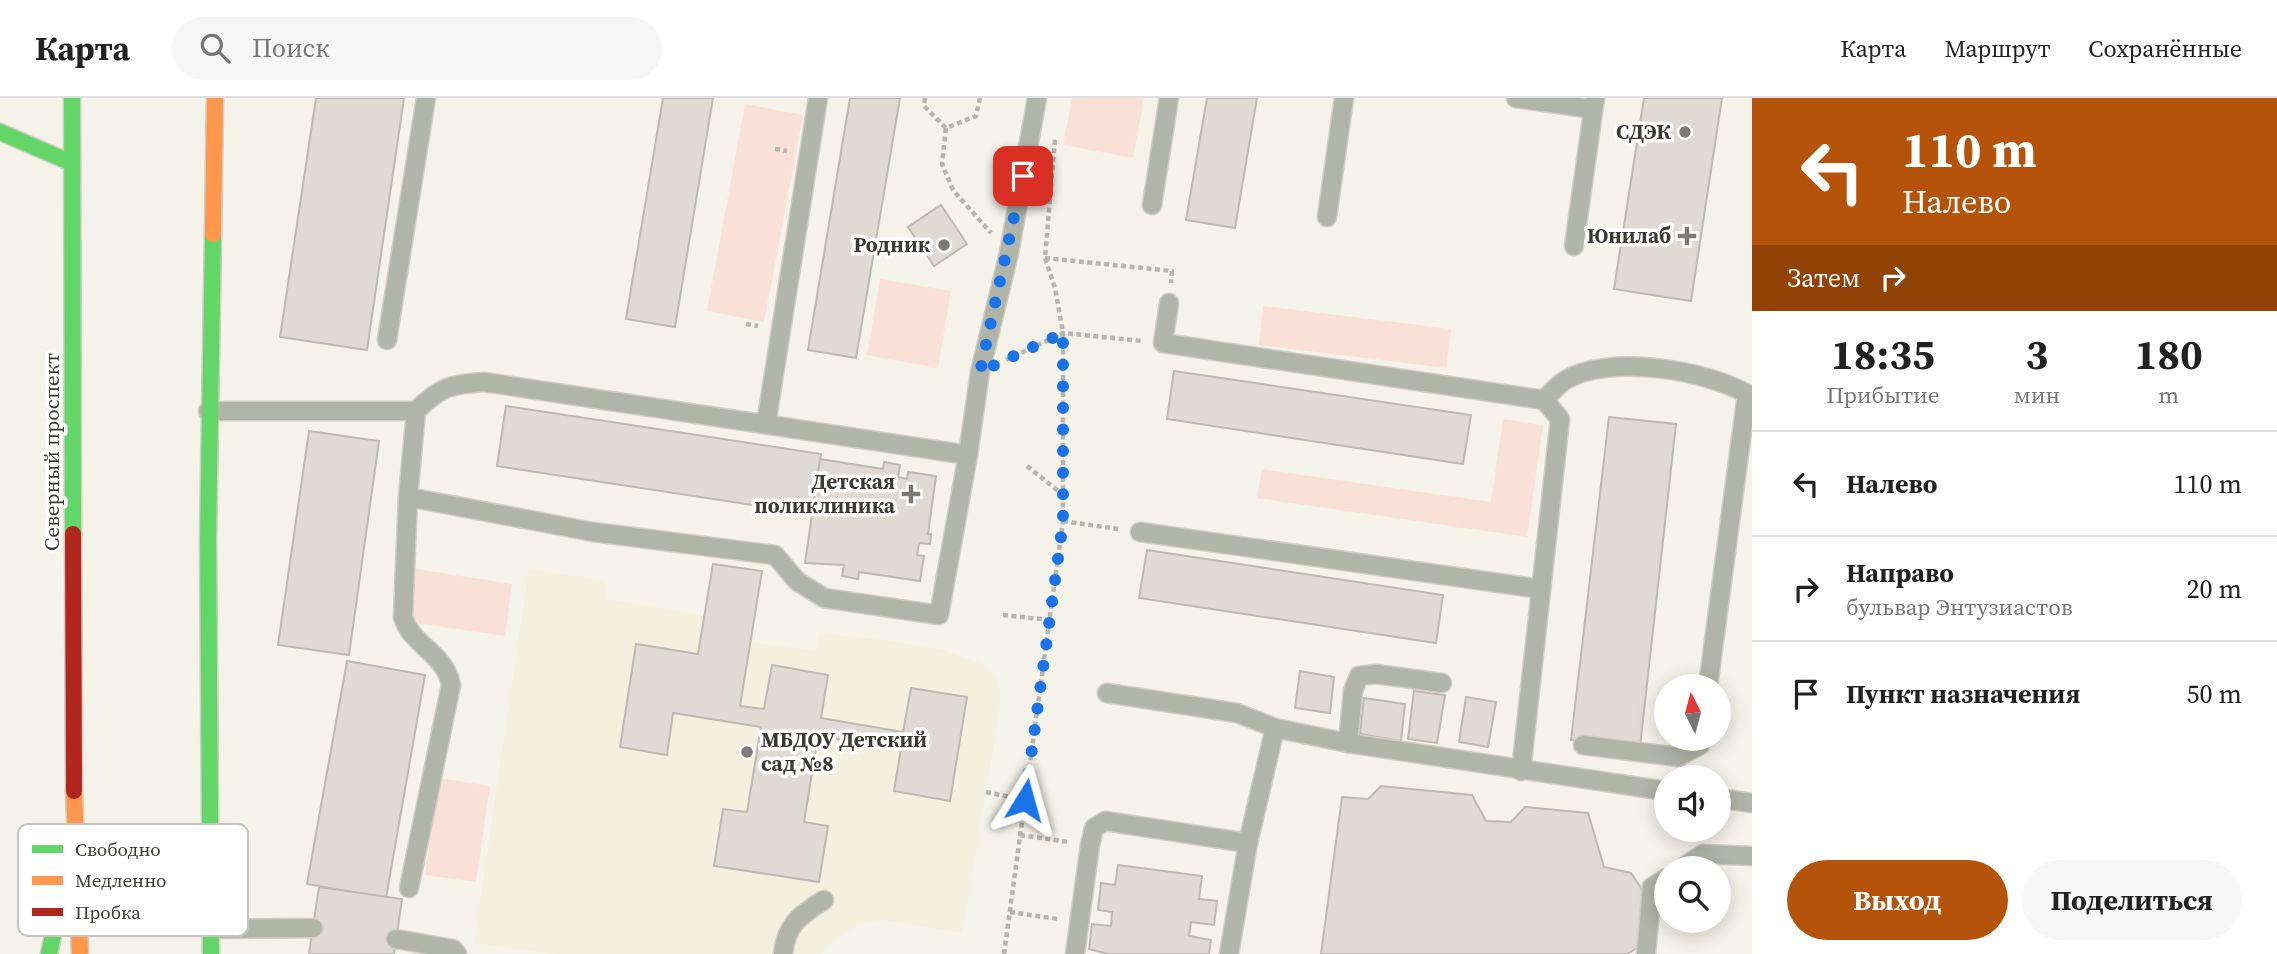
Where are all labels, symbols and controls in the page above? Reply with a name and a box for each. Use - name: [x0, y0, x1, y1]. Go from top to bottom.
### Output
- search box: [172, 17, 662, 80]
- text: Карта: [35, 26, 130, 71]
- icon: search: [196, 29, 234, 67]
- text: Поиск: [252, 30, 330, 66]
- text: Карта: [1840, 32, 1906, 65]
- text: Маршрут: [1944, 32, 2050, 65]
- text: Сохранённые: [2088, 32, 2242, 65]
- text: 110 m: [1902, 116, 2037, 183]
- place label: СДЭК: [1616, 117, 1671, 146]
- marker: СДЭК: [1677, 124, 1693, 140]
- icon: left: [1787, 126, 1878, 217]
- pin: [993, 146, 1053, 206]
- icon: arrive: [1004, 157, 1042, 195]
- text: Налево: [1902, 180, 2011, 224]
- place label: Юнилаб: [1587, 221, 1671, 250]
- marker: Юнилаб: [1677, 226, 1697, 246]
- place label: Родник: [853, 230, 931, 259]
- marker: Родник: [936, 237, 952, 253]
- icon: right: [1874, 259, 1912, 297]
- text: Затем: [1787, 260, 1860, 296]
- text: 18:35: [1831, 325, 1935, 383]
- text: 3: [2026, 325, 2048, 383]
- text: 180: [2134, 325, 2203, 383]
- street label: Северный проспект: [37, 353, 66, 551]
- text: Прибытие: [1826, 379, 1939, 411]
- text: мин: [2014, 379, 2060, 411]
- text: m: [2158, 379, 2179, 411]
- icon: left: [1787, 465, 1825, 503]
- text: Налево: [1846, 466, 1937, 502]
- text: 110 m: [2174, 466, 2242, 502]
- place label: Детская поликлиника: [754, 467, 896, 520]
- marker: Детская поликлиника: [901, 484, 921, 504]
- text: Направо: [1846, 555, 1954, 591]
- icon: right: [1787, 570, 1825, 608]
- text: 20 m: [2187, 571, 2242, 607]
- text: бульвар Энтузиастов: [1846, 591, 2073, 623]
- north arrow: [1654, 674, 1731, 751]
- map controls: [1654, 674, 1731, 933]
- icon: arrive: [1787, 675, 1825, 713]
- text: Пункт назначения: [1846, 676, 2080, 712]
- text: 50 m: [2187, 676, 2242, 712]
- place label: МБДОУ Детский сад №8: [761, 725, 927, 778]
- marker: МБДОУ Детский сад №8: [739, 744, 755, 760]
- position arrow: [988, 763, 1062, 837]
- button: sound: [1654, 765, 1731, 842]
- legend: [18, 824, 248, 936]
- text: Свободно: [75, 836, 161, 862]
- button: search: [1654, 856, 1731, 933]
- button: Выход: [1787, 860, 2008, 940]
- button: Поделиться: [2022, 860, 2242, 940]
- text: Медленно: [75, 867, 166, 893]
- text: Пробка: [75, 899, 141, 925]

